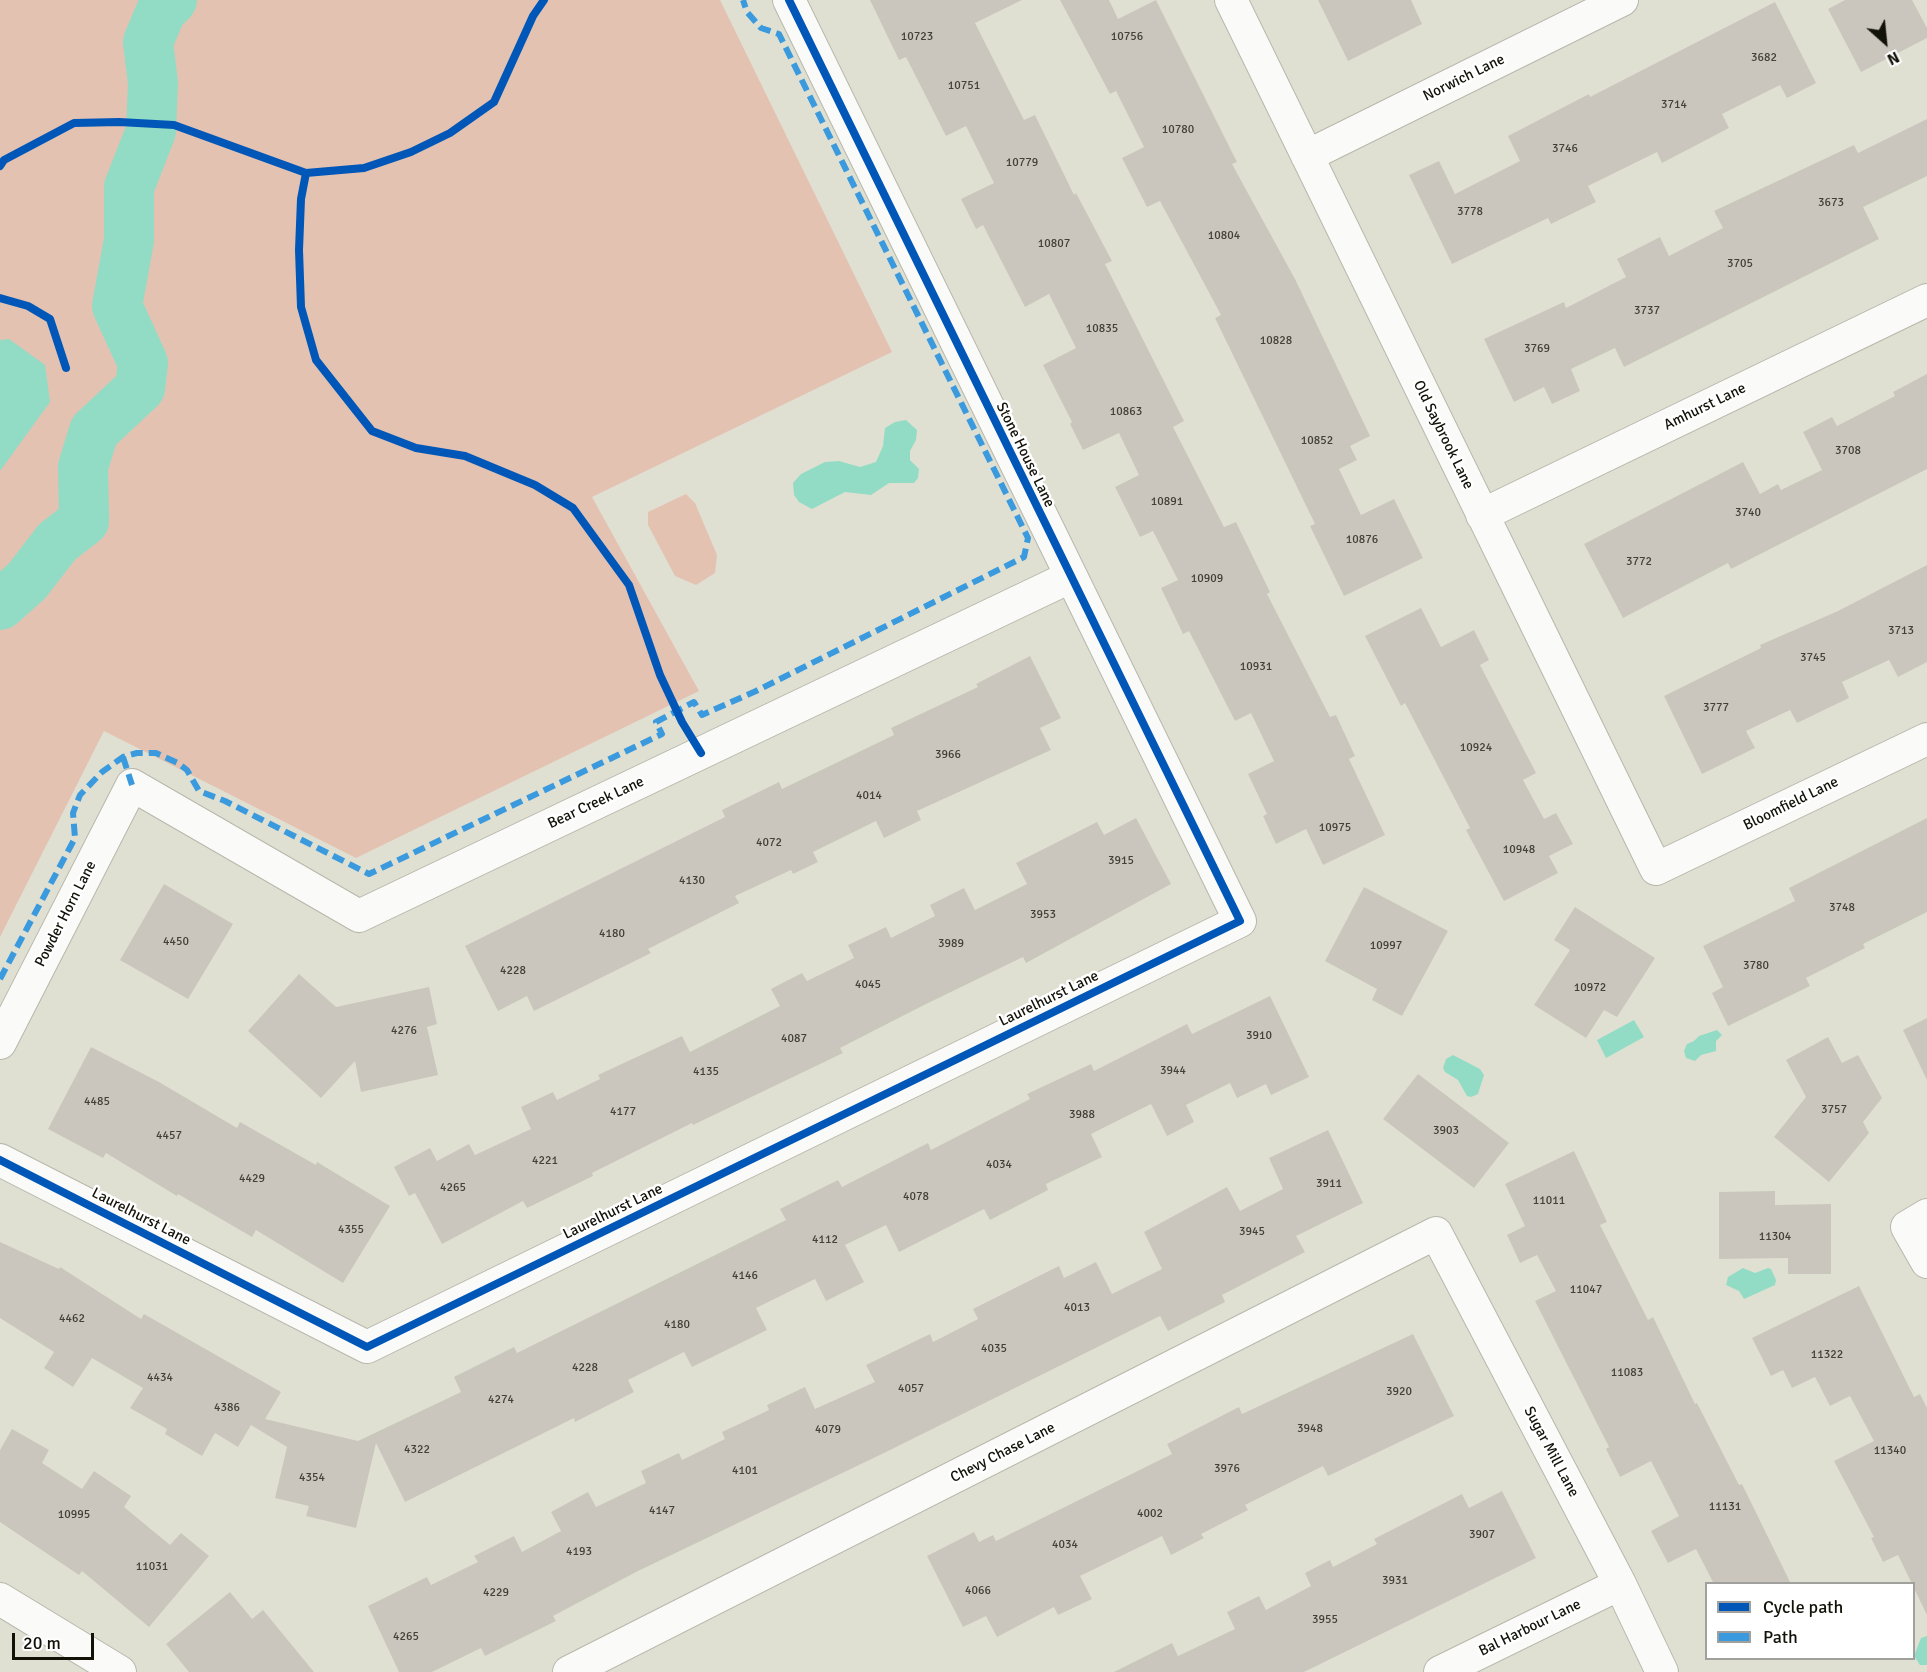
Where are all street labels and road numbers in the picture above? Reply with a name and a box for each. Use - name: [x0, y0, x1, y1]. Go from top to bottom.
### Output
- street label: Norwich Lane: [1420, 51, 1508, 105]
- street label: Old Saybrook Lane: [1409, 378, 1477, 492]
- street label: Amhurst Lane: [1661, 379, 1749, 435]
- street label: Stone House Lane: [992, 400, 1058, 510]
- street label: Bear Creek Lane: [545, 773, 647, 833]
- street label: Bloomfield Lane: [1740, 773, 1842, 835]
- street label: Powder Horn Lane: [31, 858, 101, 970]
- street label: Laurelhurst Lane: [996, 967, 1102, 1031]
- street label: Laurelhurst Lane: [560, 1180, 666, 1244]
- street label: Laurelhurst Lane: [89, 1184, 193, 1250]
- street label: Sugar Mill Lane: [1520, 1404, 1582, 1500]
- street label: Chevy Chase Lane: [948, 1419, 1058, 1487]
- street label: Bal Harbour Lane: [1476, 1596, 1584, 1660]

